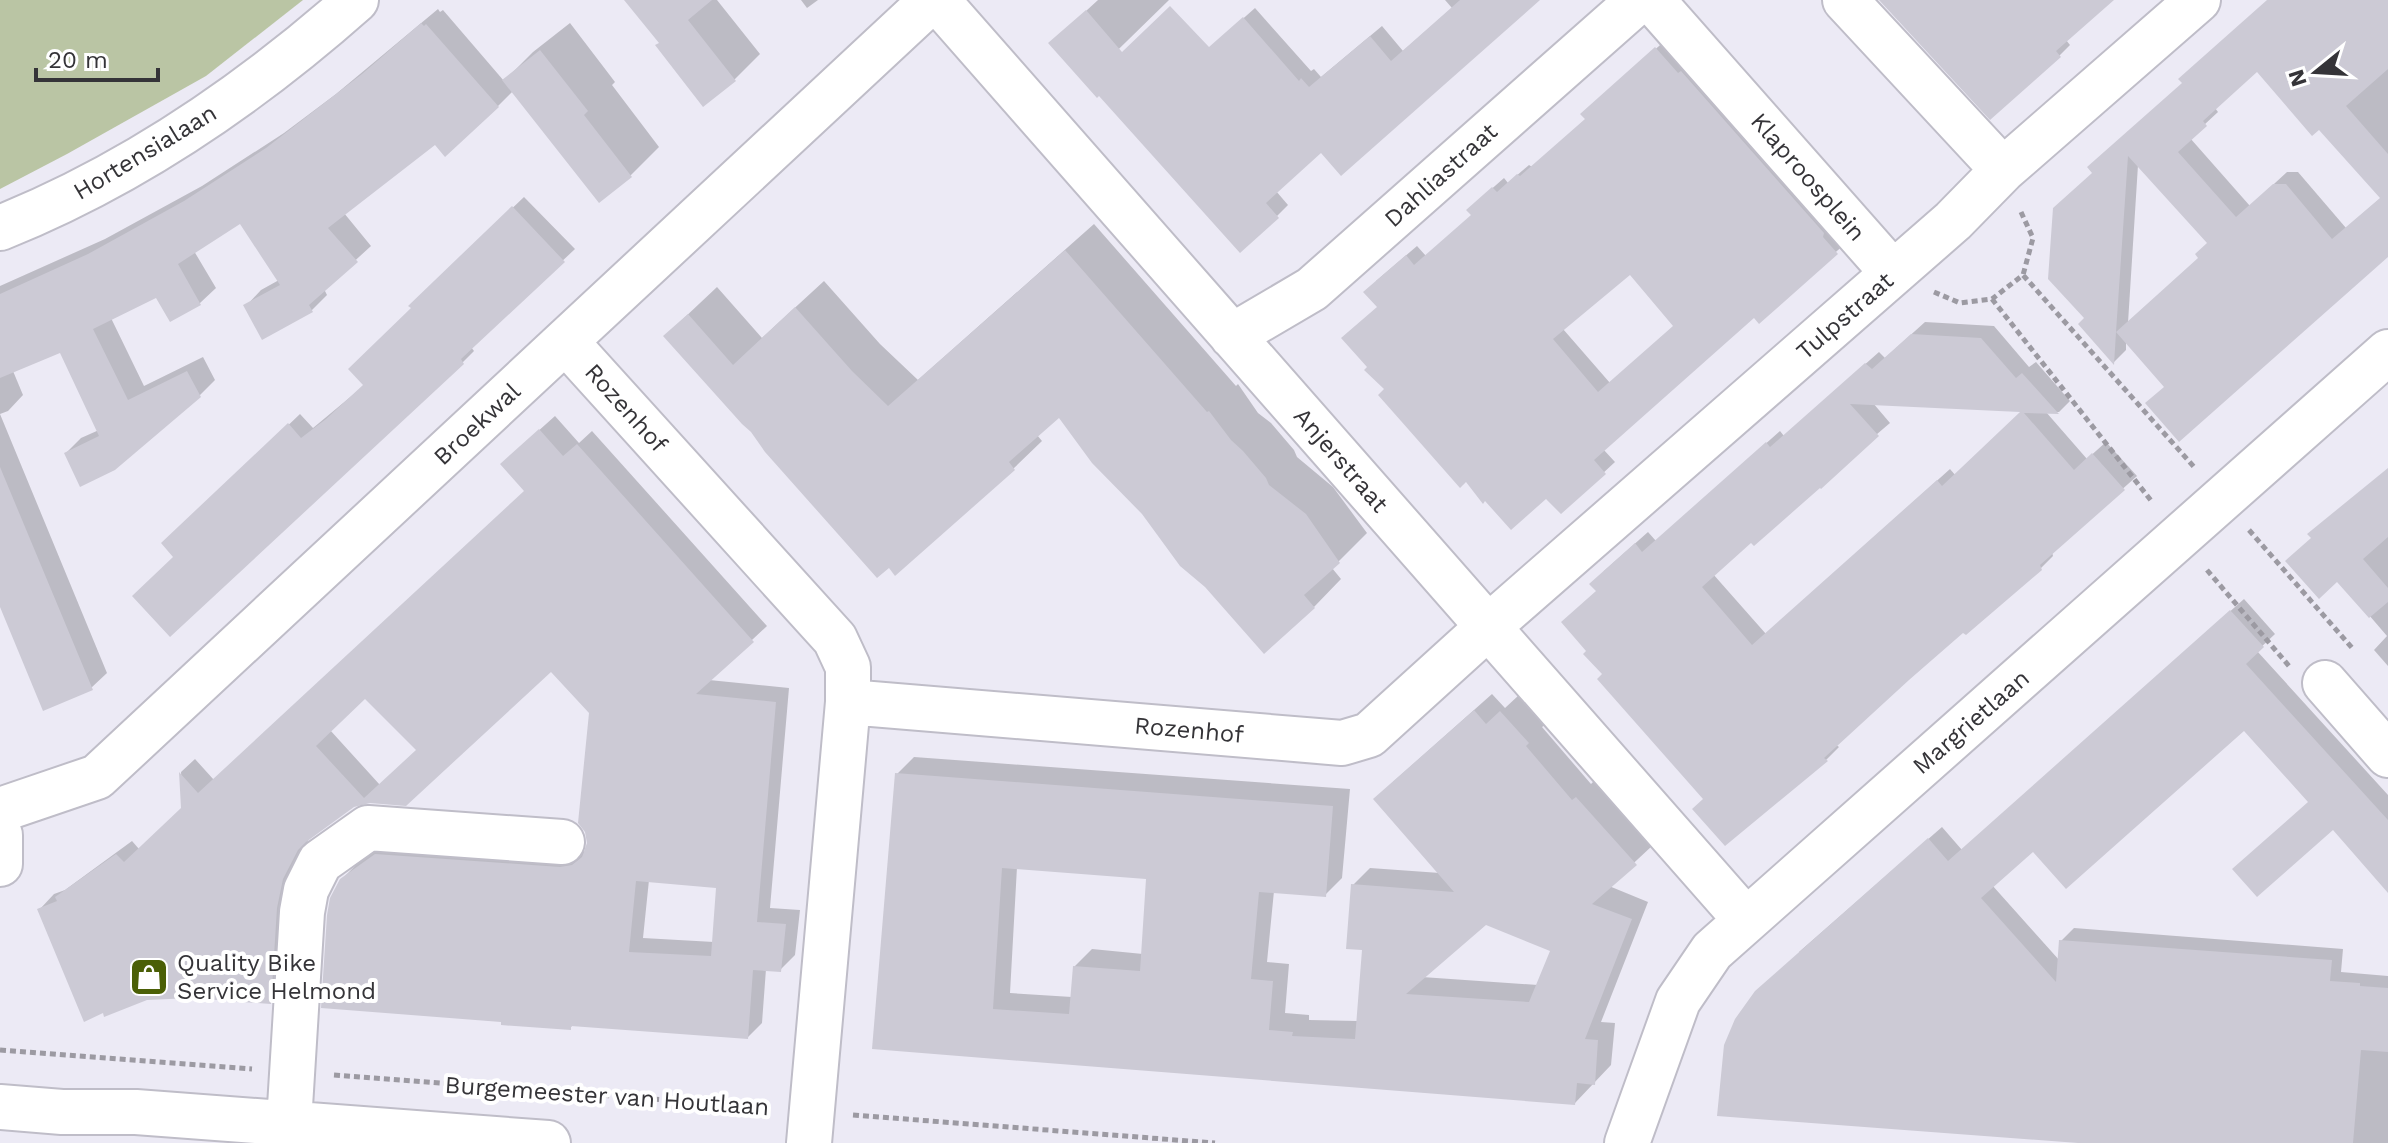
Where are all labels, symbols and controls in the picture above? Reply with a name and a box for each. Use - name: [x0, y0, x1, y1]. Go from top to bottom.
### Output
- scale bar: [36, 32, 158, 82]
- north arrow: [2276, 32, 2356, 112]
- text: 20 m: [48, 46, 108, 74]
- text: N: [2283, 66, 2312, 90]
- street label: Hortensialaan: [69, 98, 221, 206]
- street label: Klaproosplein: [1745, 107, 1871, 247]
- street label: Dahliastraat: [1379, 117, 1503, 233]
- street label: Tulpstraat: [1791, 266, 1899, 366]
- street label: Rozenhof: [579, 358, 673, 458]
- street label: Broekwal: [428, 377, 526, 471]
- street label: Anjerstraat: [1288, 402, 1394, 518]
- street label: Margrietlaan: [1907, 664, 2035, 780]
- street label: Rozenhof: [1133, 711, 1245, 749]
- place label: Quality Bike Service Helmond: [177, 949, 376, 1005]
- shop icon: Quality Bike Service Helmond: [128, 956, 170, 998]
- street label: Burgemeester van Houtlaan: [444, 1071, 770, 1121]

